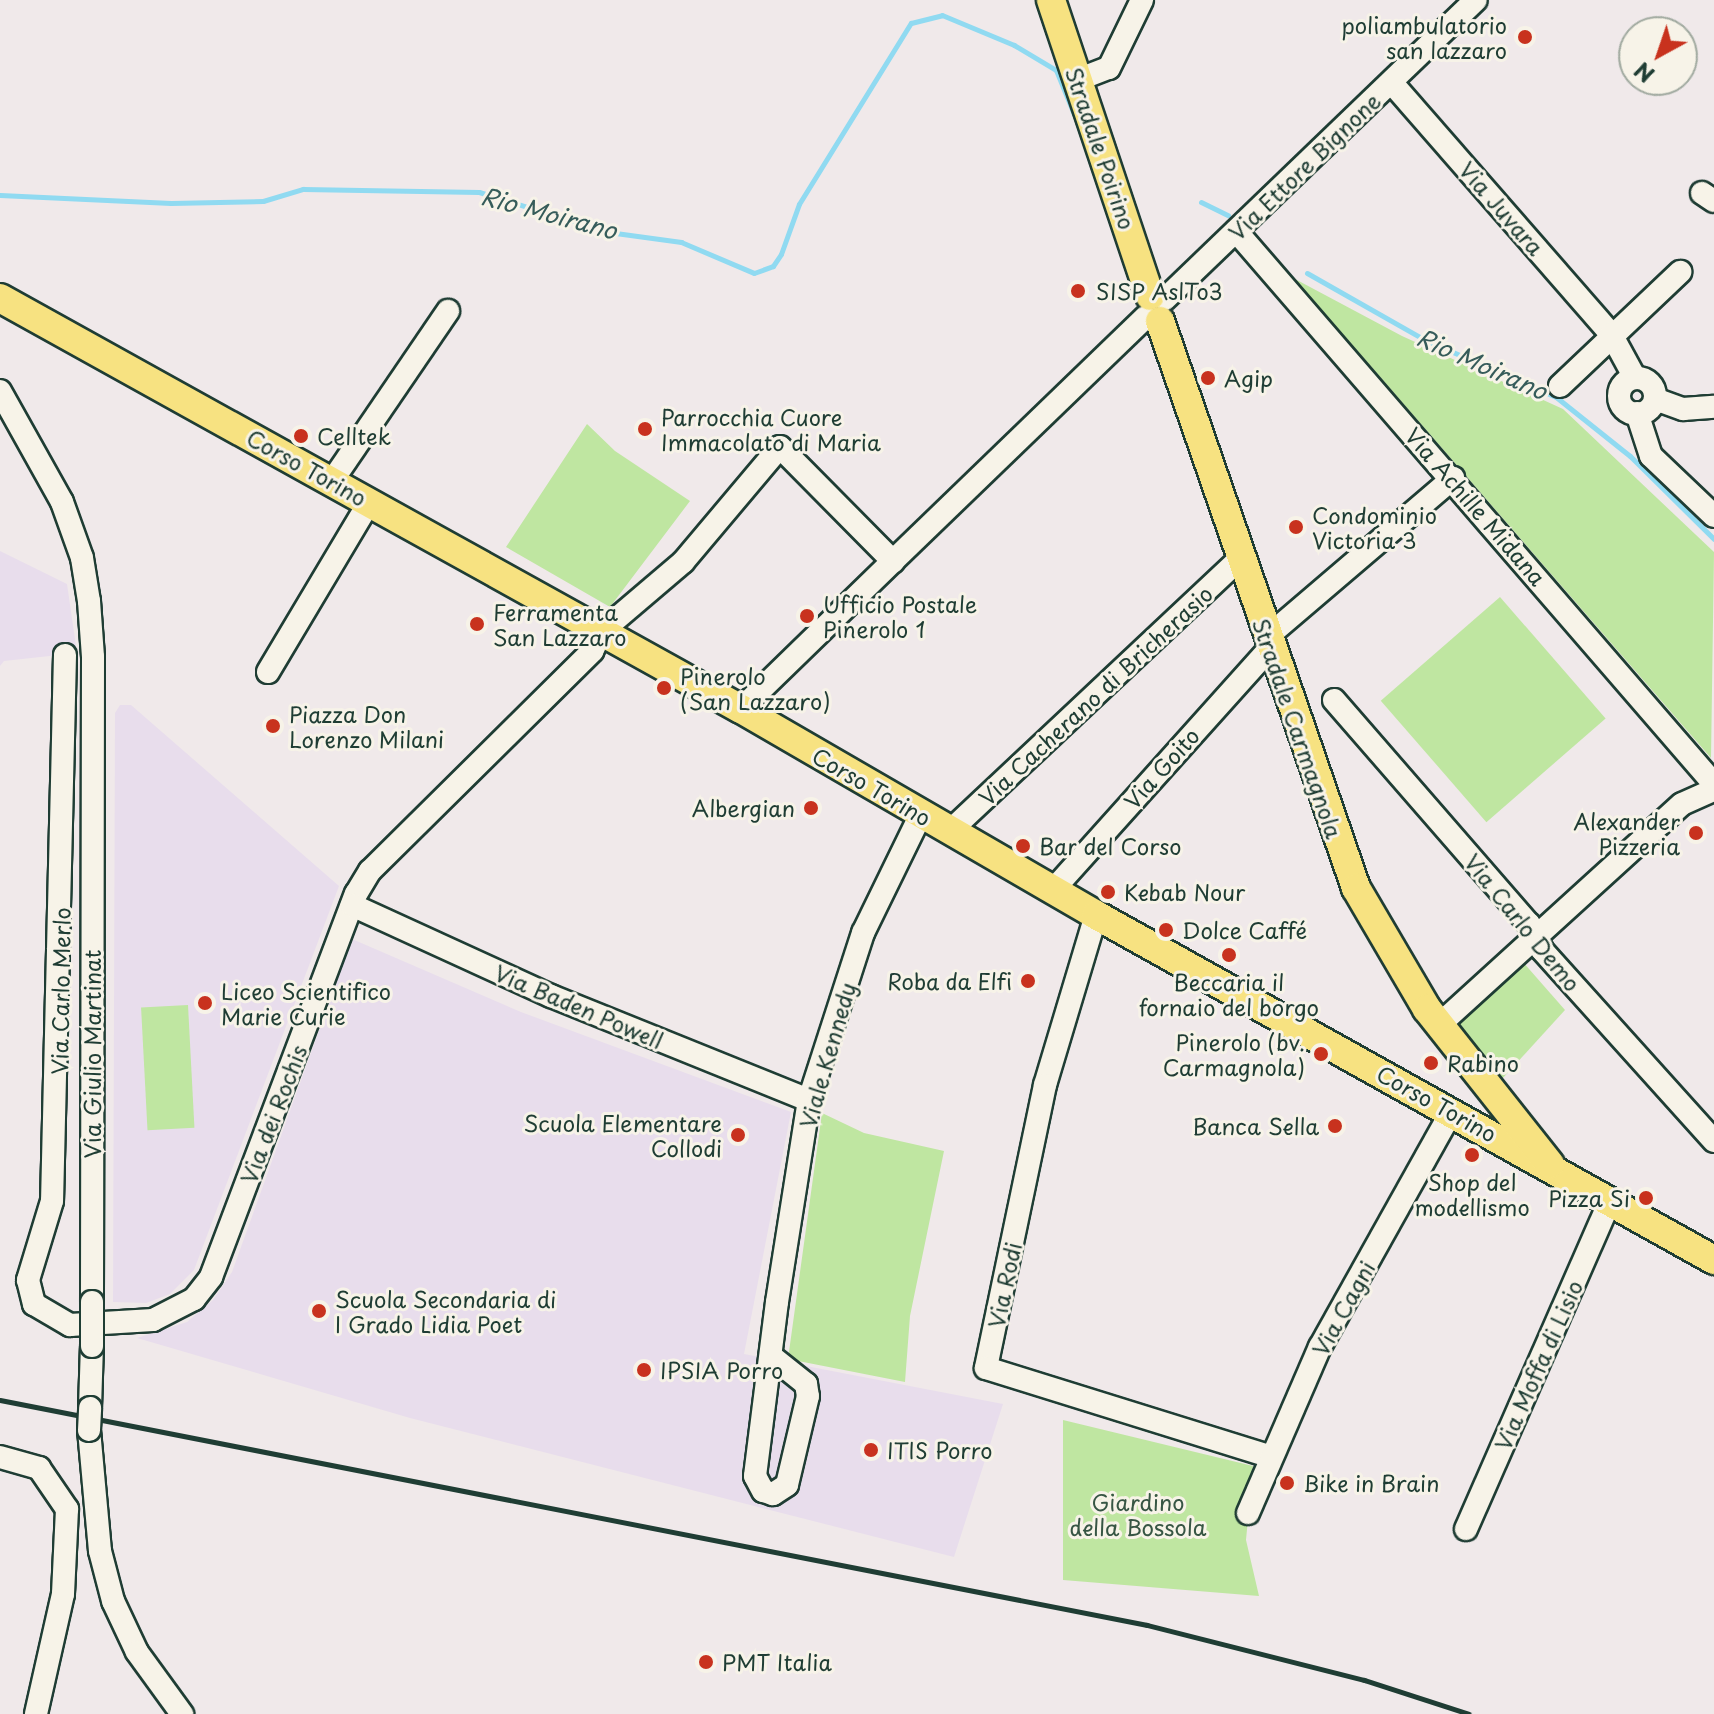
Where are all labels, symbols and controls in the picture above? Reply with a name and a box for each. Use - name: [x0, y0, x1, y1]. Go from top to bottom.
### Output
- place label: poliambulatorio san lazzaro: [1341, 11, 1507, 62]
- north arrow: [1618, 16, 1698, 96]
- marker: poliambulatorio san lazzaro: [1514, 26, 1536, 48]
- text: N: [1626, 55, 1661, 91]
- street label: Stradale Poirino: [1061, 63, 1141, 233]
- street label: Via Ettore Bignone: [1222, 87, 1386, 245]
- street label: Via Juvara: [1454, 156, 1550, 260]
- water label: Rio Moirano: [477, 181, 621, 245]
- place label: SISP AslTo3: [1096, 278, 1223, 304]
- marker: SISP AslTo3: [1067, 280, 1089, 302]
- water label: Rio Moirano: [1412, 322, 1552, 406]
- place label: Agip: [1224, 365, 1273, 391]
- marker: Agip: [1199, 369, 1217, 387]
- place label: Parrocchia Cuore Immacolato di Maria: [661, 403, 881, 454]
- marker: Parrocchia Cuore Immacolato di Maria: [636, 420, 654, 438]
- street label: Via Achille Midana: [1400, 422, 1552, 590]
- street label: Corso Torino: [242, 423, 372, 511]
- place label: Celltek: [317, 423, 391, 449]
- marker: Celltek: [292, 427, 310, 445]
- place label: Condominio Victoria 3: [1312, 501, 1437, 552]
- marker: Condominio Victoria 3: [1287, 518, 1305, 536]
- street label: Via Cacherano di Bricherasio: [973, 580, 1217, 810]
- place label: Ufficio Postale Pinerolo 1: [823, 590, 977, 642]
- place label: Ferramenta San Lazzaro: [493, 598, 624, 650]
- marker: Ufficio Postale Pinerolo 1: [798, 607, 816, 625]
- street label: Stradale Carmagnola: [1248, 614, 1348, 842]
- marker: Ferramenta San Lazzaro: [468, 615, 486, 633]
- place label: Pinerolo (San Lazzaro): [680, 662, 828, 714]
- marker: Pinerolo (San Lazzaro): [655, 679, 673, 697]
- place label: Piazza Don Lorenzo Milani: [289, 700, 444, 752]
- marker: Piazza Don Lorenzo Milani: [264, 717, 282, 735]
- street label: Via Goito: [1118, 722, 1204, 814]
- street label: Corso Torino: [808, 741, 936, 831]
- place label: Albergian: [692, 795, 795, 821]
- marker: Albergian: [802, 799, 820, 817]
- place label: Alexander Pizzeria: [1573, 807, 1680, 858]
- marker: Alexander Pizzeria: [1687, 824, 1705, 842]
- place label: Bar del Corso: [1039, 833, 1183, 859]
- marker: Bar del Corso: [1014, 837, 1032, 855]
- street label: Via Carlo Demo: [1459, 848, 1587, 996]
- place label: Kebab Nour: [1124, 879, 1248, 905]
- marker: Kebab Nour: [1099, 883, 1117, 901]
- street label: Via Carlo Merlo: [45, 907, 75, 1075]
- place label: Dolce Caffé: [1182, 917, 1308, 943]
- marker: Dolce Caffé: [1157, 921, 1175, 939]
- marker: Beccaria il fornaio del borgo: [1220, 946, 1238, 964]
- street label: Via Giulio Martinat: [79, 950, 105, 1158]
- street label: Via Baden Powell: [490, 958, 668, 1054]
- place label: Roba da Elfi: [884, 968, 1012, 994]
- place label: Beccaria il fornaio del borgo: [1139, 968, 1319, 1020]
- marker: Roba da Elfi: [1019, 972, 1037, 990]
- place label: Liceo Scientifico Marie Curie: [221, 977, 392, 1028]
- street label: Viale Kennedy: [794, 979, 860, 1131]
- marker: Liceo Scientifico Marie Curie: [196, 994, 214, 1012]
- place label: Pinerolo (bv. Carmagnola): [1163, 1028, 1305, 1080]
- street label: Via dei Rochis: [234, 1041, 312, 1187]
- marker: Pinerolo (bv. Carmagnola): [1312, 1045, 1330, 1063]
- place label: Rabino: [1447, 1050, 1519, 1076]
- marker: Rabino: [1422, 1054, 1440, 1072]
- street label: Corso Torino: [1372, 1059, 1502, 1147]
- place label: Scuola Elementare Collodi: [523, 1109, 722, 1160]
- place label: Banca Sella: [1193, 1113, 1319, 1139]
- marker: Banca Sella: [1326, 1117, 1344, 1135]
- marker: Scuola Elementare Collodi: [729, 1126, 747, 1144]
- marker: Shop del modellismo: [1463, 1146, 1481, 1164]
- place label: Shop del modellismo: [1414, 1168, 1530, 1220]
- place label: Pizza Si: [1549, 1185, 1630, 1211]
- marker: Pizza Si: [1637, 1189, 1655, 1207]
- street label: Via Rodi: [982, 1239, 1026, 1331]
- street label: Via Cagni: [1306, 1256, 1380, 1360]
- street label: Via Moffa di Lisio: [1488, 1275, 1588, 1455]
- place label: Scuola Secondaria di I Grado Lidia Poet: [335, 1285, 560, 1336]
- marker: Scuola Secondaria di I Grado Lidia Poet: [310, 1302, 328, 1320]
- place label: IPSIA Porro: [660, 1357, 783, 1383]
- marker: IPSIA Porro: [635, 1361, 653, 1379]
- place label: ITIS Porro: [887, 1437, 994, 1463]
- marker: ITIS Porro: [862, 1441, 880, 1459]
- place label: Bike in Brain: [1303, 1470, 1442, 1496]
- marker: Bike in Brain: [1278, 1474, 1296, 1492]
- park label: Giardino della Bossola: [1070, 1488, 1206, 1540]
- place label: PMT Italia: [722, 1649, 833, 1675]
- marker: PMT Italia: [697, 1653, 715, 1671]

